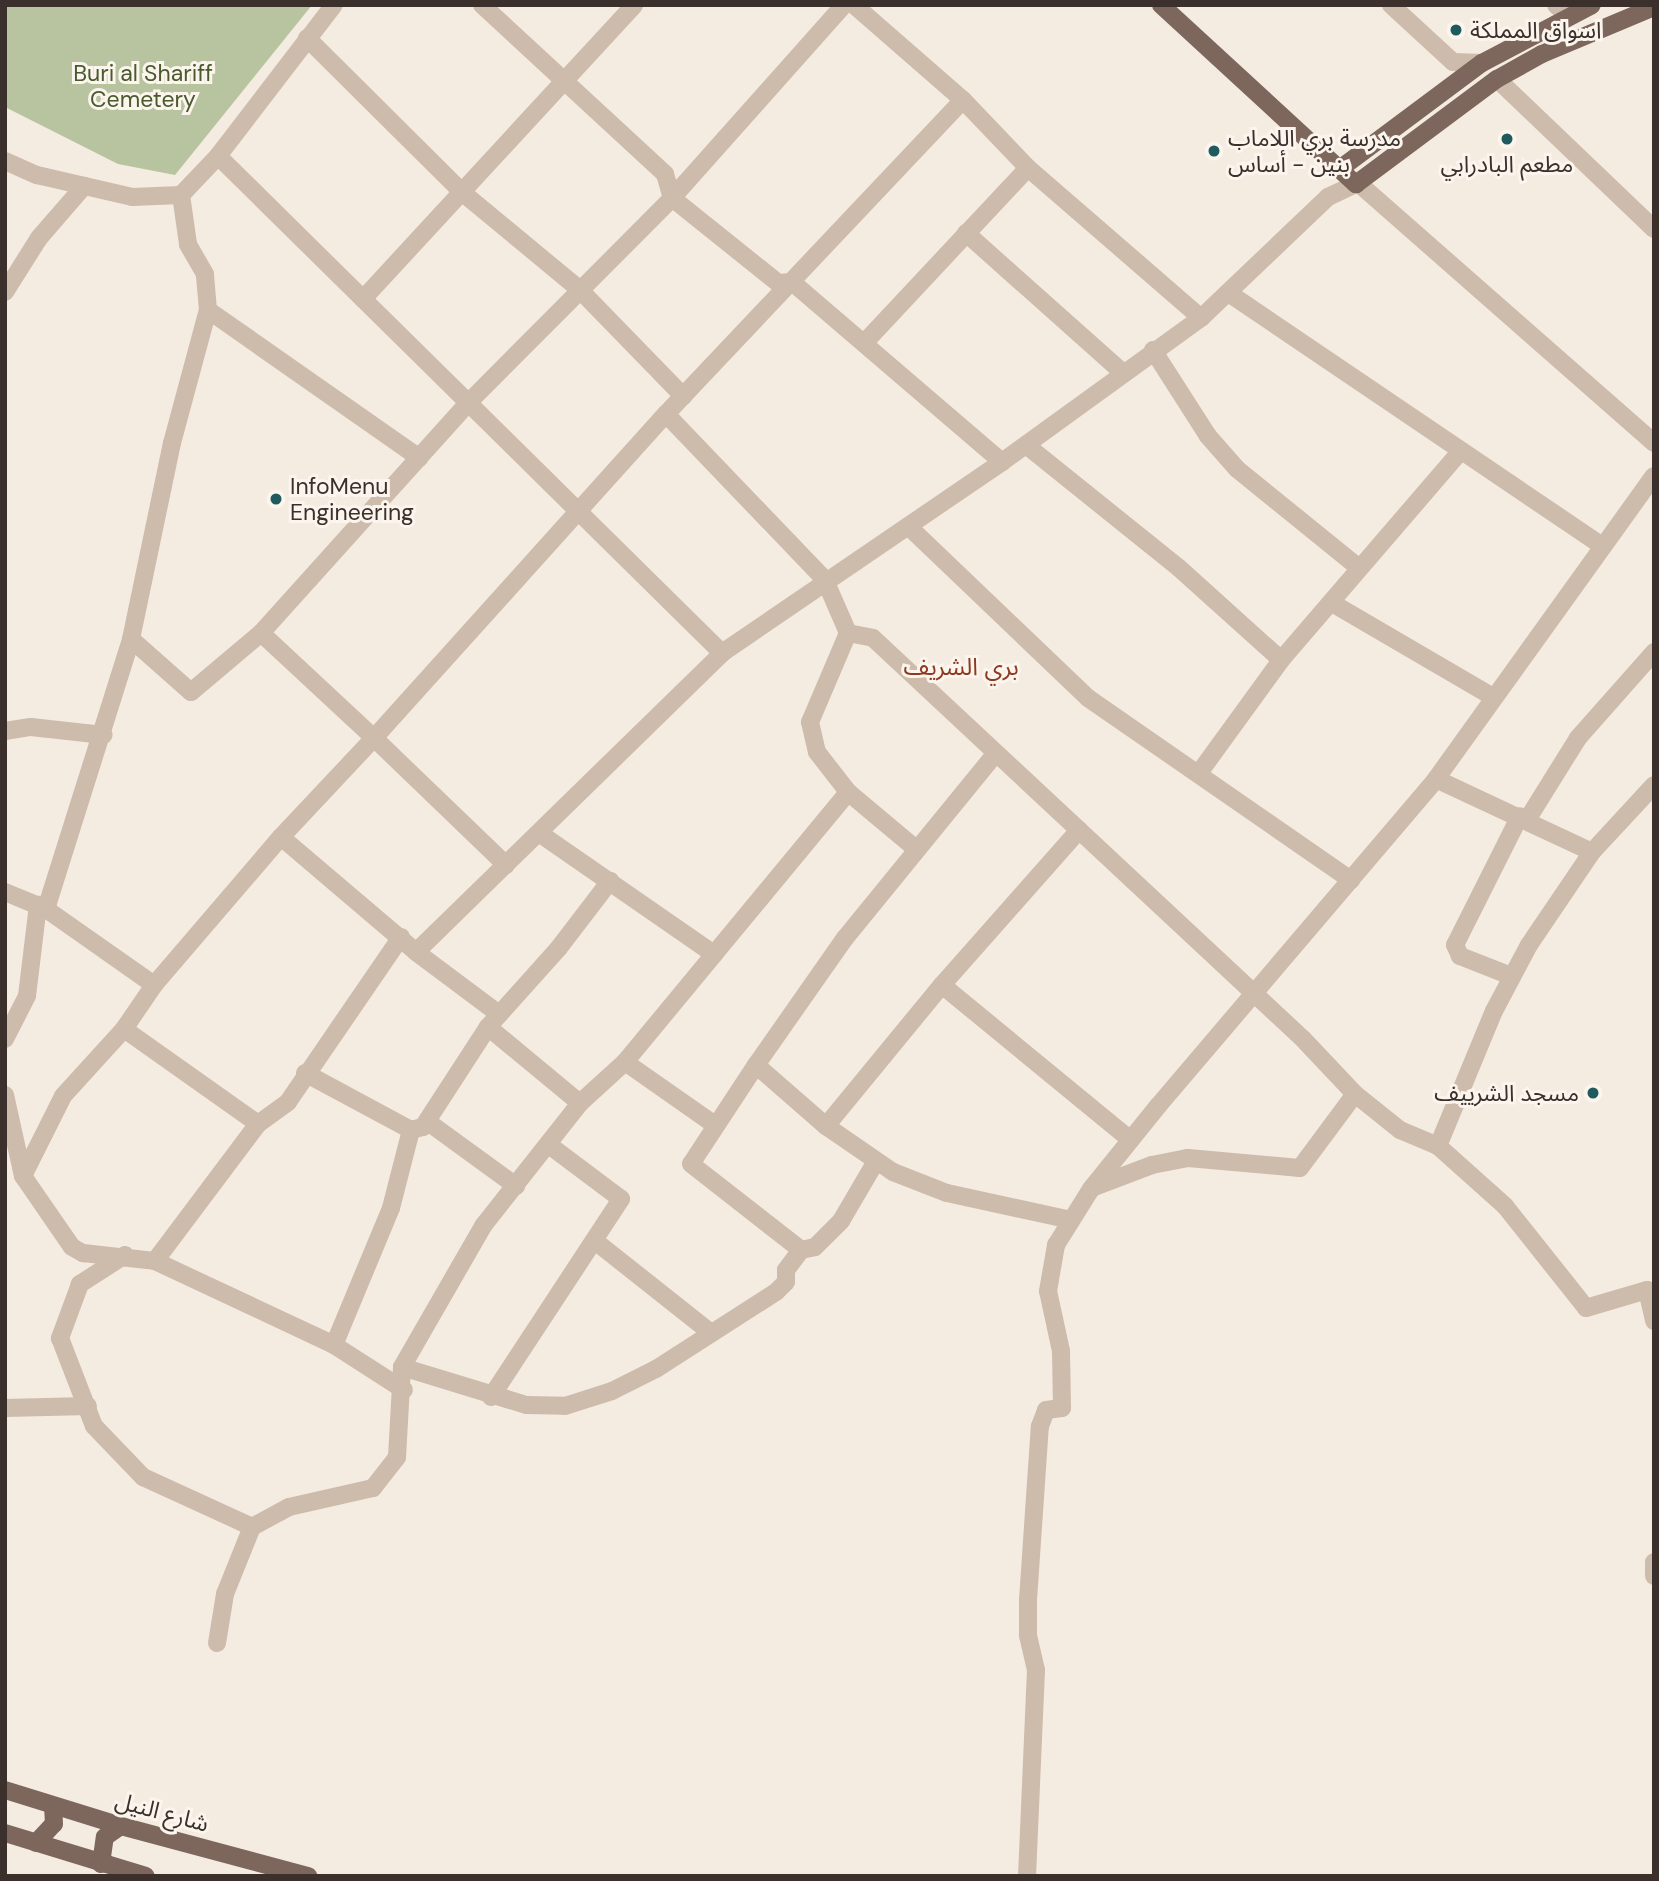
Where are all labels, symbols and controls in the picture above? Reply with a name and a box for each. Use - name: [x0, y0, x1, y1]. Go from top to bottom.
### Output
- place label: اسواق المملكة: [1470, 16, 1602, 44]
- marker: اسواق المملكة: [1448, 22, 1464, 38]
- park label: Buri al Shariff Cemetery: [73, 59, 213, 113]
- place label: مدرسة بري اللاماب بنين - أساس: [1228, 124, 1401, 178]
- marker: مطعم البادرابي: [1499, 131, 1515, 147]
- marker: مدرسة بري اللاماب بنين - أساس: [1206, 143, 1222, 159]
- place label: مطعم البادرابي: [1441, 150, 1573, 178]
- place label: InfoMenu Engineering: [290, 472, 414, 526]
- marker: InfoMenu Engineering: [268, 491, 284, 507]
- district label: بري الشريف: [903, 653, 1019, 681]
- place label: مسجد الشرييف: [1434, 1079, 1579, 1107]
- marker: مسجد الشرييف: [1585, 1085, 1601, 1101]
- street label: شارع النيل: [112, 1786, 212, 1838]

